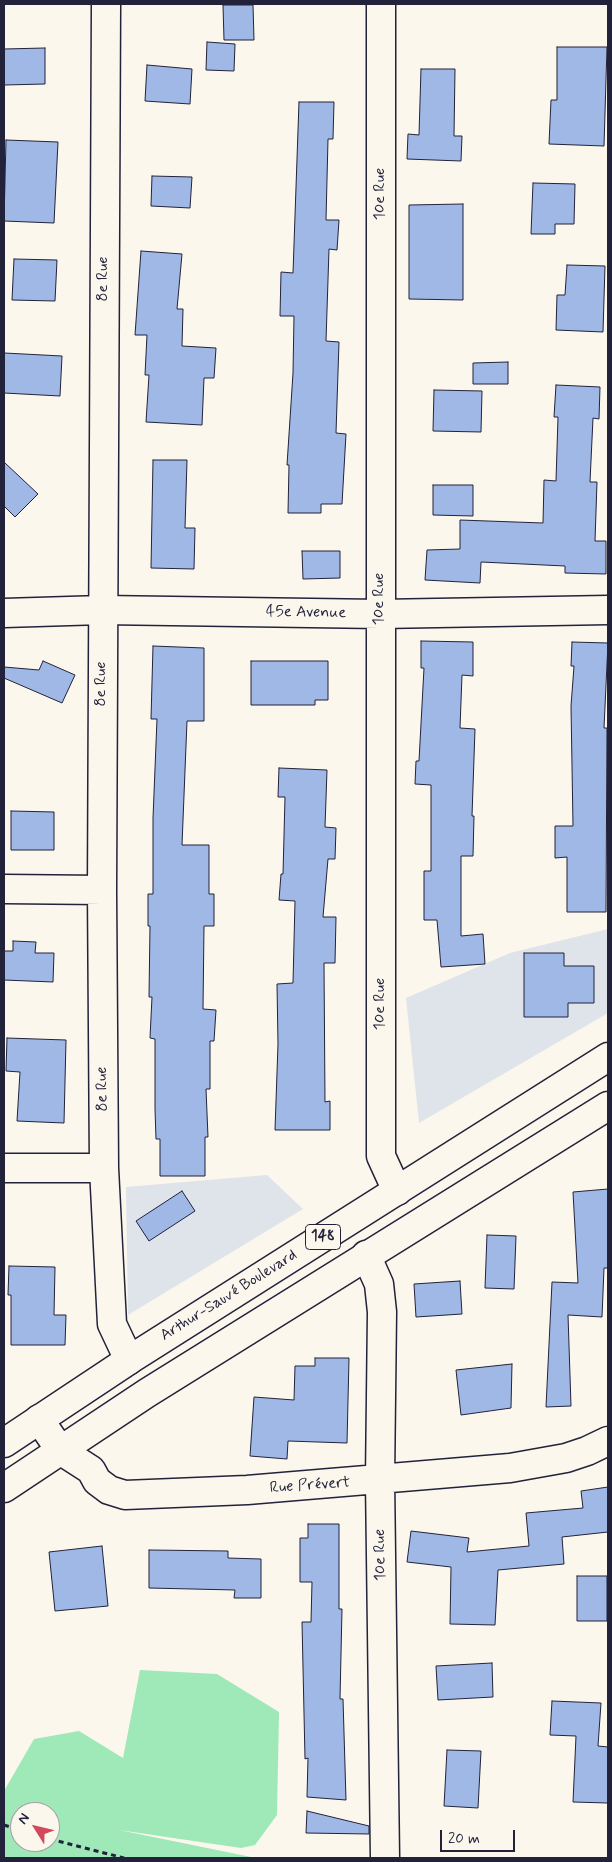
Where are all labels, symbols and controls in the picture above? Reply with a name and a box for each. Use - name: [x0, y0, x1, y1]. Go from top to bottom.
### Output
- street label: 10e Rue: [371, 168, 391, 220]
- street label: 8e Rue: [94, 257, 114, 301]
- street label: 10e Rue: [370, 573, 390, 625]
- street label: 45e Avenue: [266, 603, 346, 623]
- street label: 8e Rue: [92, 662, 112, 706]
- street label: 10e Rue: [371, 978, 391, 1030]
- street label: 8e Rue: [93, 1066, 113, 1112]
- road number: 148: [306, 1224, 340, 1250]
- street label: Arthur-Sauvé Boulevard: [157, 1246, 301, 1346]
- street label: Rue Prévert: [269, 1474, 351, 1498]
- street label: 10e Rue: [371, 1529, 391, 1581]
- north arrow: [10, 1802, 60, 1852]
- text: N: [14, 1810, 34, 1828]
- scale bar: [442, 1820, 517, 1852]
- text: 20 m: [448, 1829, 480, 1849]

